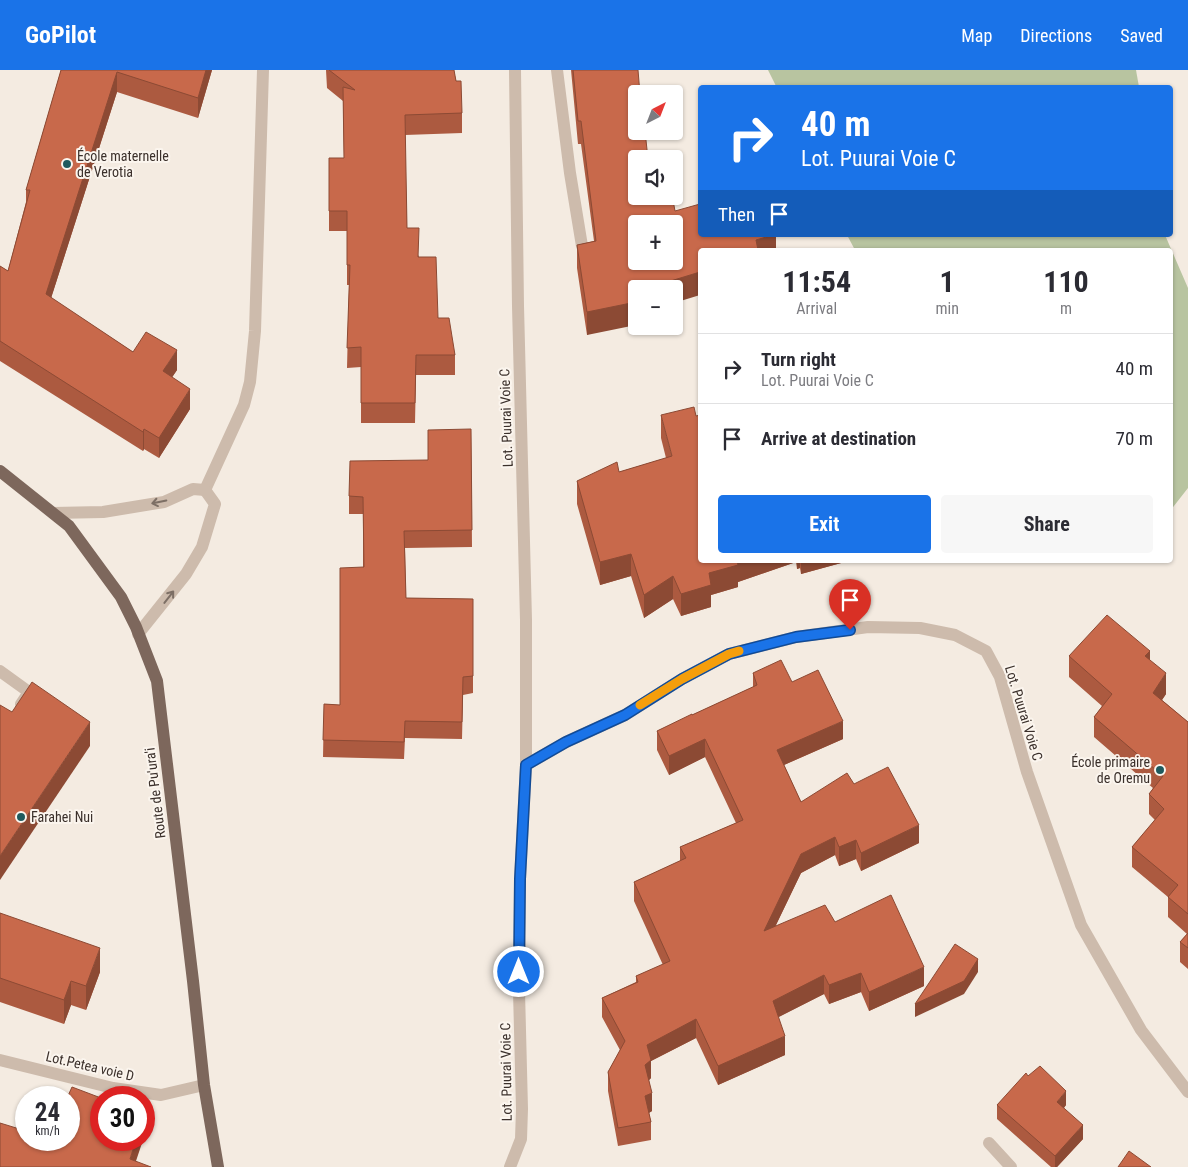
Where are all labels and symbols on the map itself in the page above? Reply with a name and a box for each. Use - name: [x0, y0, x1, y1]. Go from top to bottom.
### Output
- north arrow: [628, 85, 682, 140]
- place label: École maternelle de Verotia: [77, 147, 169, 180]
- marker: École maternelle de Verotia: [61, 158, 73, 170]
- street label: Lot. Puurai Voie C: [496, 368, 516, 468]
- one-way arrow: [152, 498, 168, 507]
- pin: [829, 579, 871, 630]
- one-way arrow: [164, 590, 174, 604]
- street label: Lot. Puurai Voie C: [1002, 663, 1046, 763]
- street label: Route de Pu'ura'i: [141, 747, 169, 839]
- place label: École primaire de Oremu: [1071, 753, 1150, 786]
- marker: École primaire de Oremu: [1154, 764, 1166, 776]
- place label: Farahei Nui: [31, 809, 93, 825]
- marker: Farahei Nui: [15, 811, 27, 823]
- position arrow: [492, 945, 544, 997]
- street label: Lot. Puurai Voie C: [497, 1022, 515, 1121]
- street label: Lot.Petea voie D: [44, 1048, 136, 1084]
- speed limit sign: 30: [90, 1086, 155, 1151]

